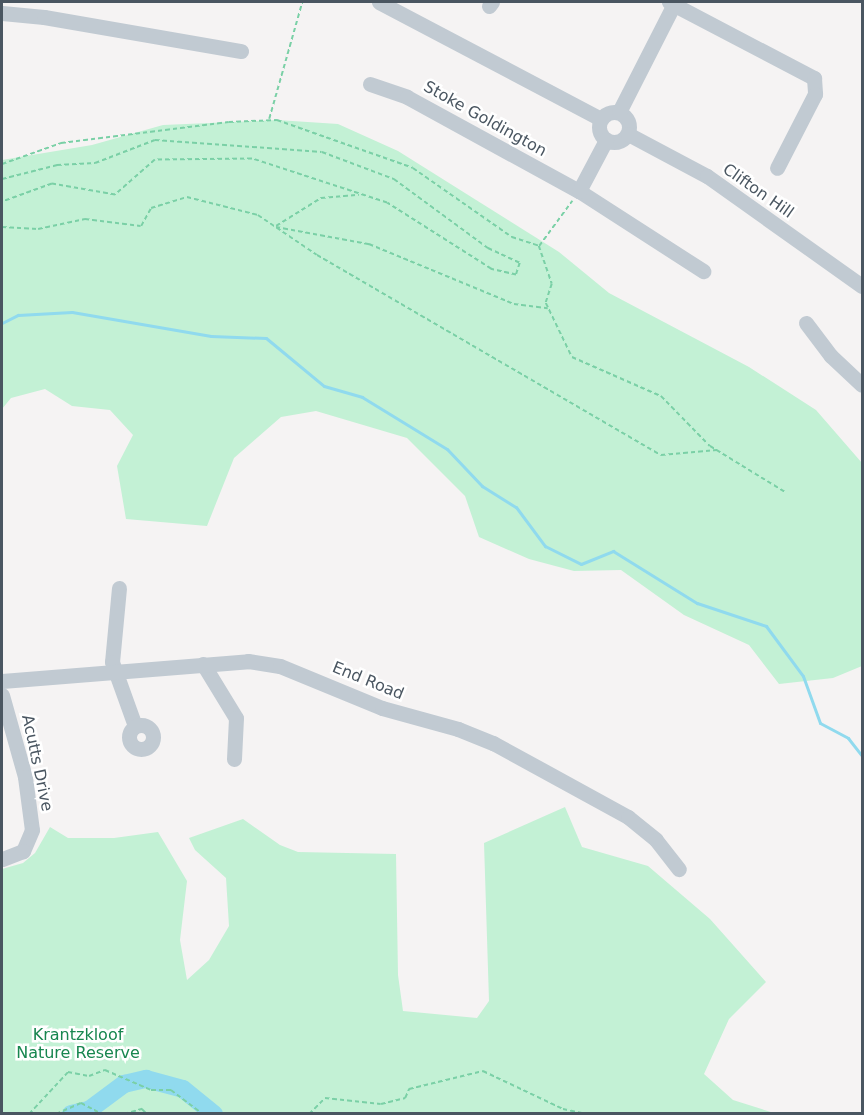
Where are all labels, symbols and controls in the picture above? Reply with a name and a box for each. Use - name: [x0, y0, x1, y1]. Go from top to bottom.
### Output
- street label: Stoke Goldington: [420, 77, 550, 161]
- street label: Clifton Hill: [719, 160, 797, 222]
- street label: End Road: [329, 658, 407, 704]
- street label: Acutts Drive: [17, 713, 57, 813]
- park label: Krantzkloof Nature Reserve: [16, 1025, 140, 1063]

